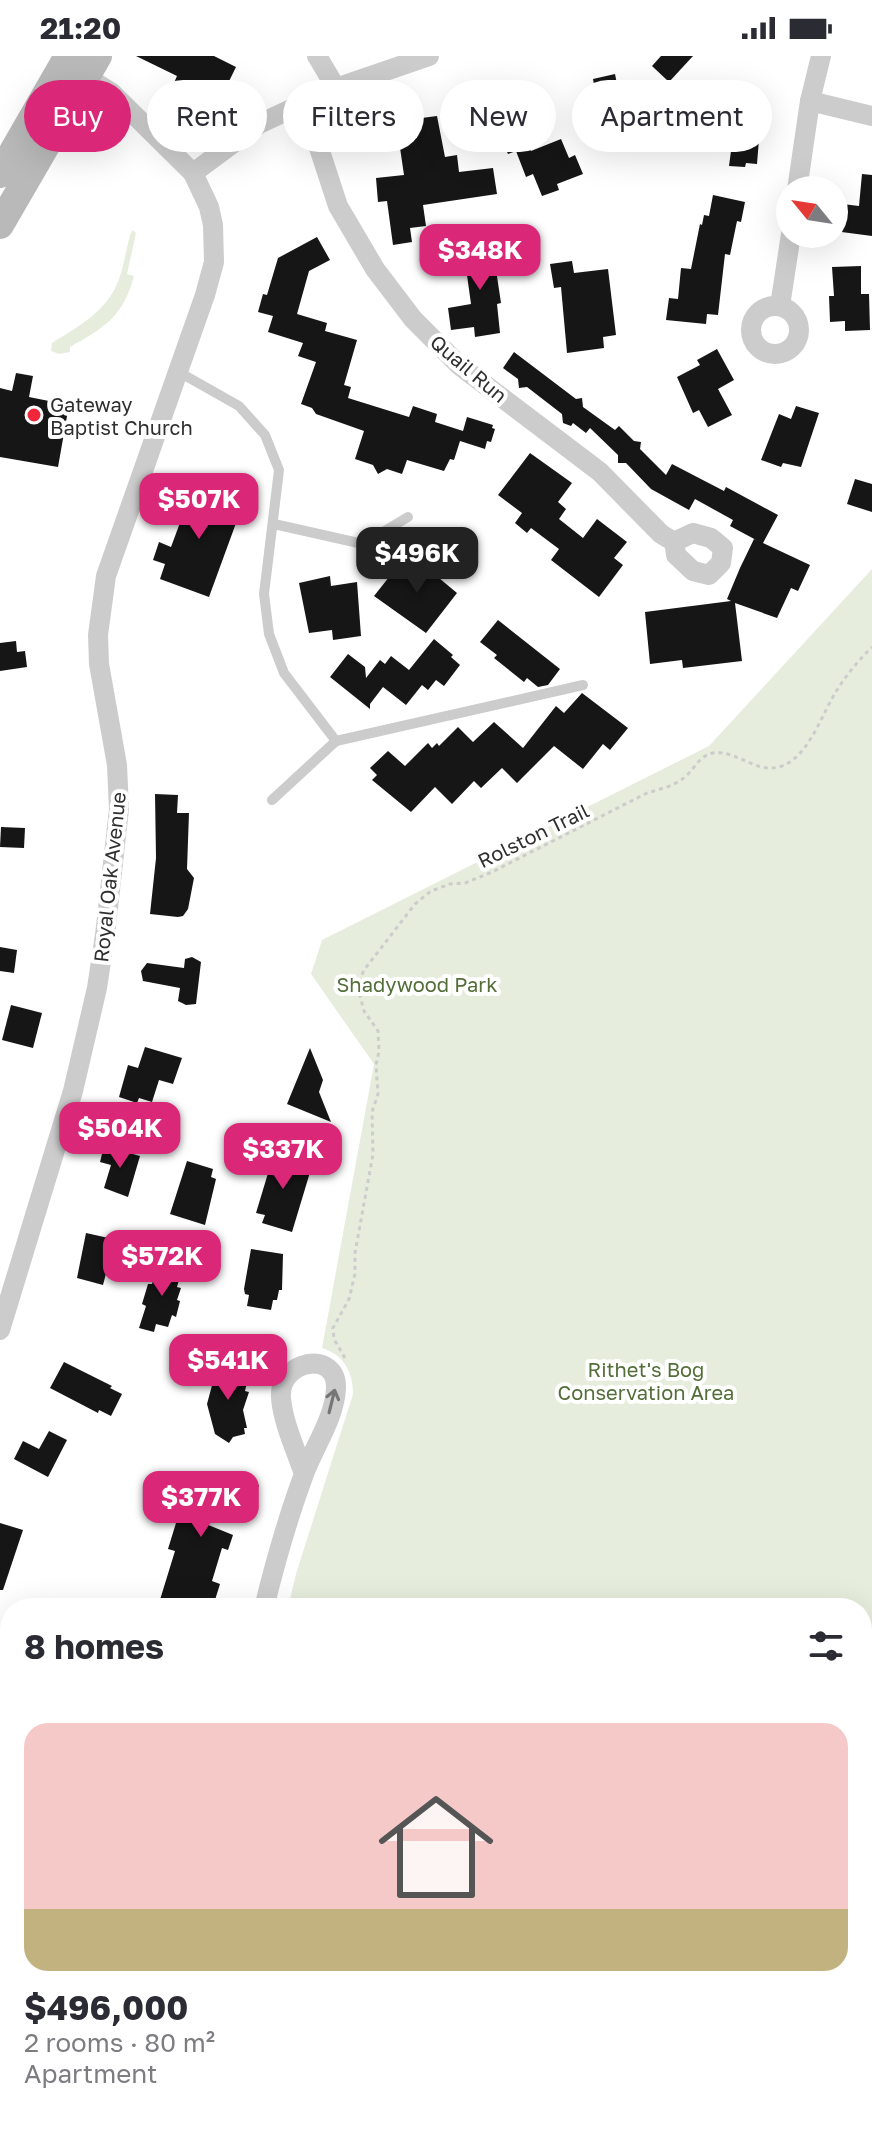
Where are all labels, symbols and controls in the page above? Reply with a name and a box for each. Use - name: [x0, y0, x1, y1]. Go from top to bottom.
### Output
- text: 21:20: [40, 10, 121, 46]
- chip: Buy: [24, 80, 131, 152]
- chip: Rent: [147, 80, 267, 152]
- chip: Filters: [283, 80, 424, 152]
- chip: New: [440, 80, 556, 152]
- chip: Apartment: [572, 80, 772, 152]
- north arrow: [776, 176, 848, 248]
- map controls: [776, 176, 848, 248]
- pin: $348K: [424, 224, 536, 292]
- text: $348K: [437, 234, 523, 265]
- street label: Quail Run: [426, 329, 512, 407]
- place label: Gateway Baptist Church: [50, 392, 193, 439]
- marker: Gateway Baptist Church: [25, 406, 43, 424]
- pin: $507K: [143, 473, 255, 541]
- text: $507K: [157, 483, 241, 514]
- pin: $496K: [361, 527, 473, 595]
- text: $496K: [374, 537, 460, 568]
- street label: Royal Oak Avenue: [88, 791, 130, 963]
- street label: Rolston Trail: [473, 798, 593, 872]
- park label: Shadywood Park: [337, 972, 497, 996]
- pin: $504K: [64, 1102, 176, 1170]
- text: $504K: [77, 1112, 163, 1143]
- pin: $337K: [227, 1123, 339, 1191]
- text: $337K: [242, 1133, 324, 1164]
- pin: $572K: [106, 1230, 218, 1298]
- text: $572K: [121, 1240, 203, 1271]
- pin: $541K: [172, 1334, 284, 1402]
- text: $541K: [187, 1344, 269, 1375]
- park label: Rithet's Bog Conservation Area: [558, 1357, 734, 1404]
- one-way arrow: [326, 1389, 341, 1415]
- pin: $377K: [145, 1471, 257, 1539]
- text: $377K: [161, 1481, 241, 1512]
- icon: filters: [804, 1624, 848, 1668]
- text: 8 homes: [24, 1626, 164, 1666]
- icon: home: [364, 1775, 508, 1919]
- text: $496,000: [24, 1987, 188, 2027]
- text: 2 rooms · 80 m²: [24, 2027, 215, 2058]
- text: Apartment: [24, 2058, 157, 2089]

